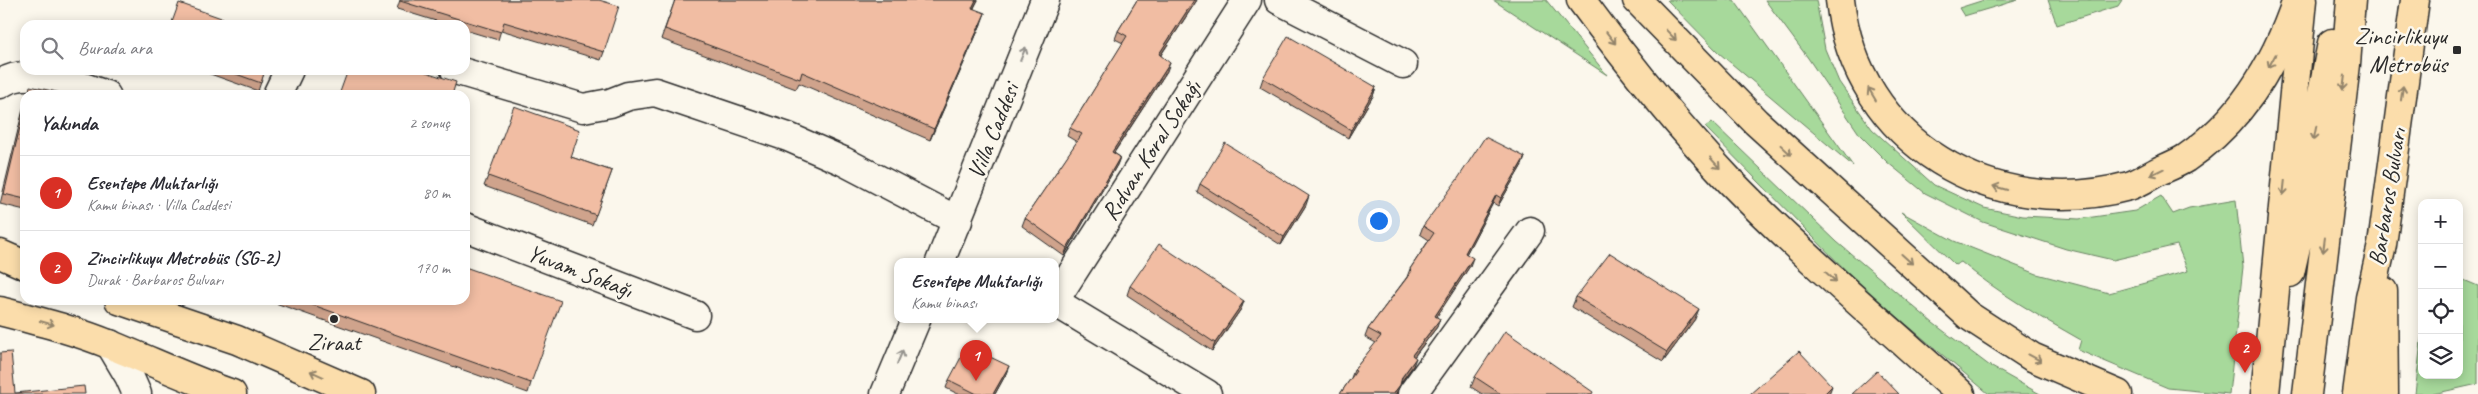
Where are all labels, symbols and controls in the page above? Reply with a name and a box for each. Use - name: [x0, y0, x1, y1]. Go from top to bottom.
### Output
- search box: [20, 20, 470, 75]
- place label: Zincirlikuyu Metrobüs: [2354, 21, 2450, 79]
- one-way arrow: [1665, 29, 1677, 42]
- one-way arrow: [1606, 31, 1616, 45]
- icon: search: [38, 34, 66, 62]
- text: Burada ara: [78, 36, 152, 60]
- marker: Zincirlikuyu Metrobüs: [2451, 44, 2463, 56]
- one-way arrow: [1019, 47, 1028, 63]
- one-way arrow: [2267, 53, 2276, 68]
- street label: Rıdvan Koral Sokağı: [1095, 73, 1208, 226]
- one-way arrow: [2339, 75, 2349, 91]
- street label: Villa Caddesi: [960, 76, 1027, 183]
- one-way arrow: [2398, 85, 2408, 101]
- one-way arrow: [1867, 87, 1877, 101]
- text: Yakında: [40, 110, 98, 136]
- text: 2 sonuç: [409, 113, 450, 133]
- one-way arrow: [2309, 125, 2319, 141]
- street label: Barbaros Bulvarı: [2361, 125, 2413, 268]
- one-way arrow: [1780, 144, 1792, 156]
- one-way arrow: [1709, 157, 1721, 170]
- one-way arrow: [2150, 167, 2165, 177]
- text: Esentepe Muhtarlığı: [87, 171, 217, 195]
- one-way arrow: [2279, 179, 2289, 195]
- one-way arrow: [1992, 182, 2008, 192]
- text: 1: [52, 183, 60, 203]
- text: 80 m: [423, 183, 450, 203]
- text: Kamu binası · Villa Caddesi: [87, 195, 230, 215]
- map controls: [2418, 199, 2463, 379]
- button: +: [2418, 199, 2463, 244]
- your location: [1366, 208, 1392, 234]
- one-way arrow: [2319, 236, 2329, 252]
- street label: Yuvam Sokağı: [523, 237, 638, 305]
- button: −: [2418, 244, 2463, 289]
- text: Zincirlikuyu Metrobüs (SG-2): [87, 246, 279, 270]
- one-way arrow: [1900, 253, 1913, 265]
- text: 2: [52, 258, 60, 278]
- text: 170 m: [416, 258, 450, 278]
- popup: [894, 258, 1059, 323]
- text: Esentepe Muhtarlığı: [911, 269, 1042, 293]
- text: Durak · Barbaros Bulvarı: [87, 270, 224, 290]
- one-way arrow: [1824, 271, 1837, 283]
- button: locate: [2418, 289, 2463, 334]
- text: Kamu binası: [911, 293, 977, 313]
- marker: Ziraat: [328, 313, 340, 325]
- one-way arrow: [39, 319, 55, 329]
- place label: Ziraat: [307, 327, 363, 357]
- pin: 2: [2229, 332, 2261, 373]
- button: layers: [2418, 334, 2463, 379]
- pin: 1: [960, 340, 992, 381]
- one-way arrow: [896, 350, 906, 365]
- one-way arrow: [2027, 354, 2042, 363]
- one-way arrow: [310, 369, 325, 379]

